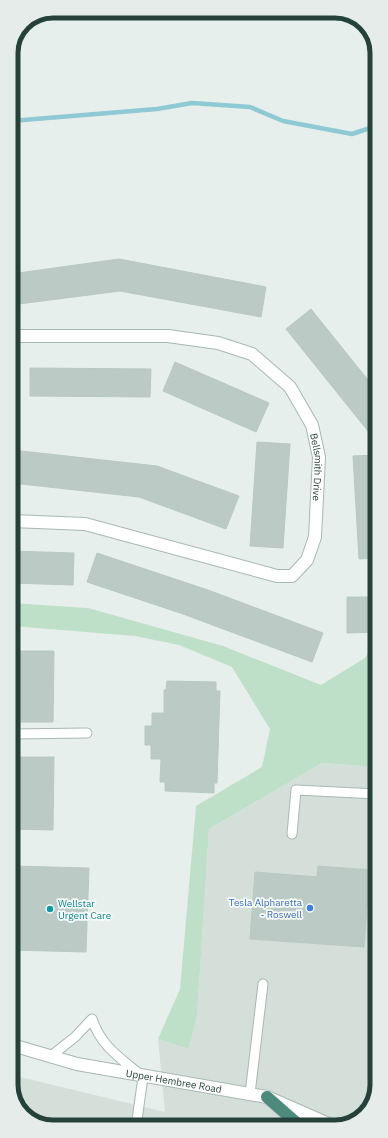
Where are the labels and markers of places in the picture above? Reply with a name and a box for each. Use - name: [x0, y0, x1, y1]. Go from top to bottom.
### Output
- place label: Tesla Alpharetta - Roswell: [229, 896, 303, 921]
- place label: Wellstar Urgent Care: [58, 897, 112, 922]
- marker: Tesla Alpharetta - Roswell: [305, 903, 315, 913]
- marker: Wellstar Urgent Care: [45, 904, 55, 914]

